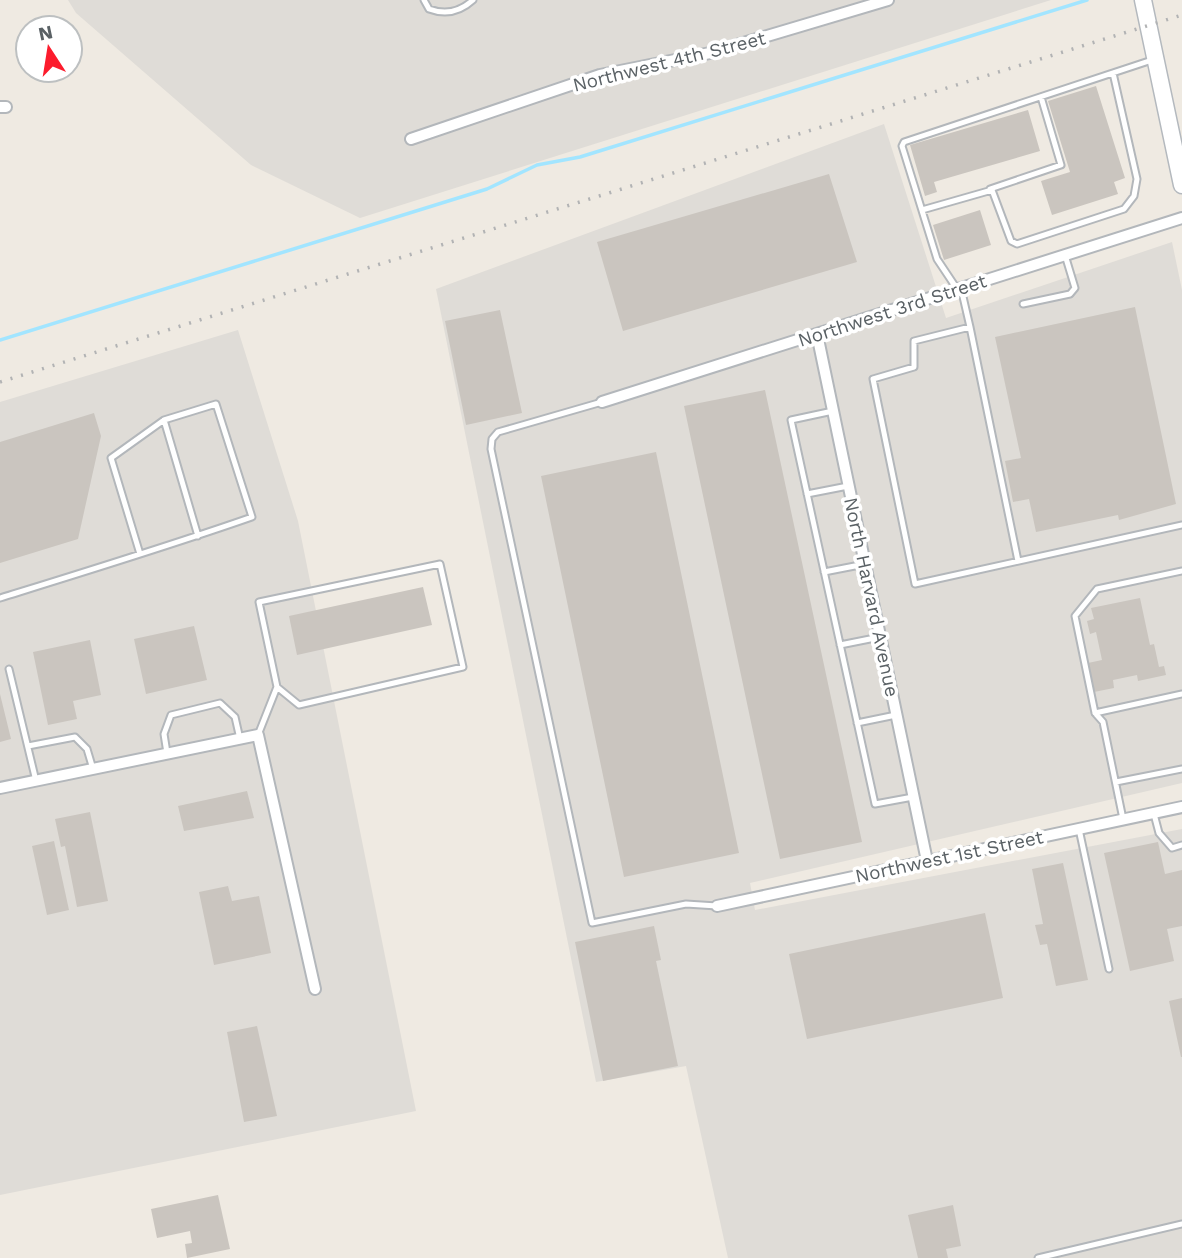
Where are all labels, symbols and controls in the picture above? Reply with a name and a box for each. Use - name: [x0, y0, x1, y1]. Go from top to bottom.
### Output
- north arrow: [14, 14, 84, 84]
- text: N: [36, 20, 55, 46]
- street label: Northwest 4th Street: [570, 26, 768, 97]
- street label: Northwest 3rd Street: [795, 269, 989, 352]
- street label: North Harvard Avenue: [839, 495, 904, 699]
- street label: Northwest 1st Street: [853, 825, 1045, 888]

